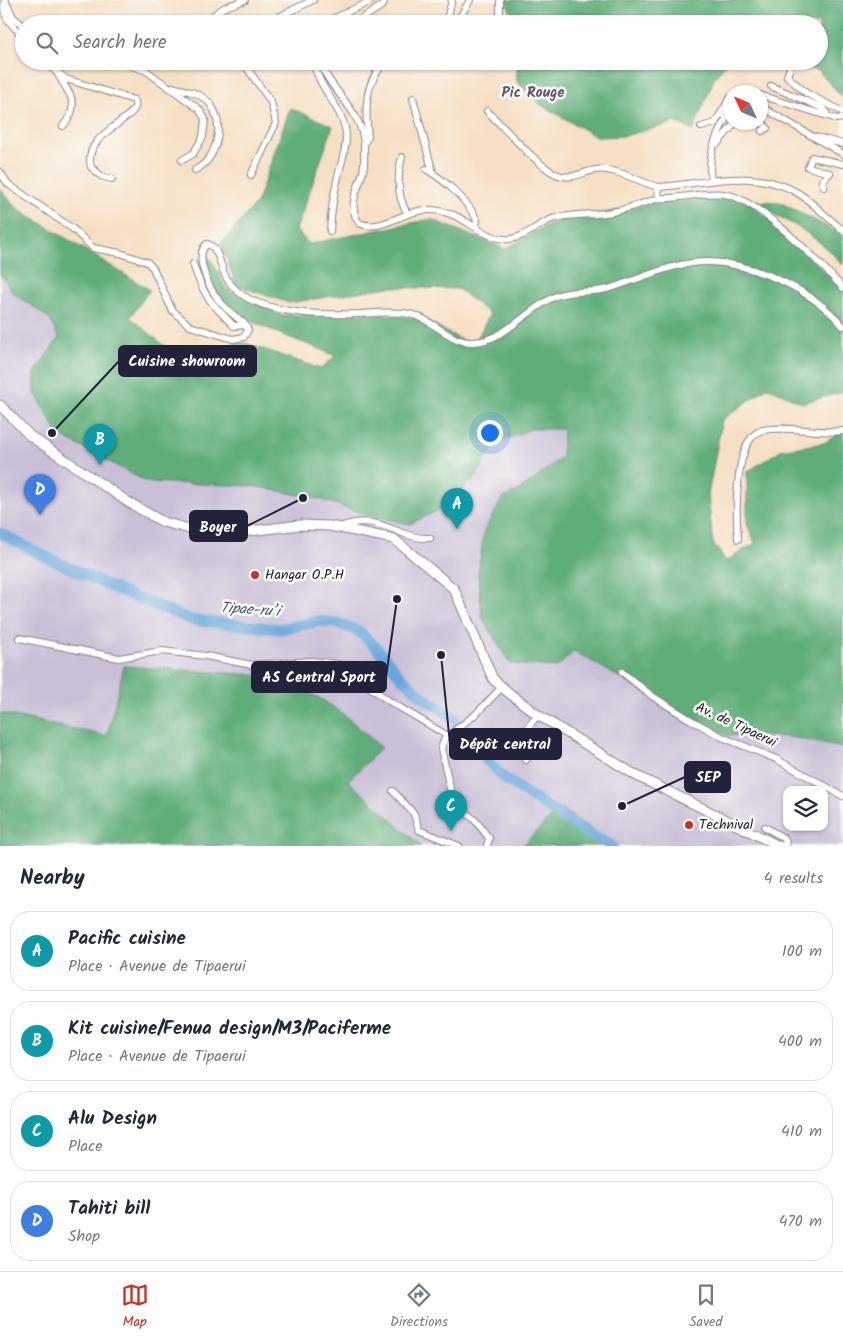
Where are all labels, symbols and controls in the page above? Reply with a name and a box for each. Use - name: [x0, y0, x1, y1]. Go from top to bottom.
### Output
- search box: [15, 15, 828, 70]
- text: Search here: [73, 28, 167, 58]
- icon: search: [33, 29, 61, 57]
- district label: Pic Rouge: [502, 81, 565, 105]
- north arrow: [723, 85, 768, 130]
- callout: Cuisine showroom: [119, 346, 256, 376]
- text: Cuisine showroom: [128, 350, 246, 374]
- your location: [477, 420, 503, 446]
- pin: B: [84, 424, 116, 465]
- pin: D: [24, 474, 56, 515]
- pin: A: [441, 488, 473, 529]
- callout: Boyer: [190, 511, 247, 541]
- text: Boyer: [200, 516, 237, 540]
- place label: Hangar O.P.H: [265, 564, 344, 586]
- marker: Hangar O.P.H: [249, 569, 261, 581]
- water label: Tipae-ru’i: [219, 596, 284, 624]
- callout: AS Central Sport: [252, 662, 386, 692]
- text: AS Central Sport: [262, 666, 376, 690]
- street label: Av. de Tipaerui: [692, 697, 781, 754]
- callout: Dépôt central: [450, 729, 561, 759]
- text: Dépôt central: [460, 733, 551, 757]
- callout: SEP: [685, 762, 730, 792]
- text: SEP: [696, 766, 721, 790]
- map controls: [783, 786, 828, 831]
- button: layers: [783, 786, 828, 831]
- pin: C: [435, 790, 467, 831]
- place label: Technival: [699, 814, 754, 836]
- marker: Technival: [683, 819, 695, 831]
- text: Nearby: [20, 862, 85, 895]
- text: 4 results: [764, 866, 823, 891]
- text: Pacific cuisine: [68, 924, 186, 954]
- text: A: [32, 939, 42, 964]
- text: 100 m: [782, 939, 822, 964]
- text: Place · Avenue de Tipaerui: [68, 954, 246, 979]
- text: Kit cuisine/Fenua design/M3/Paciferme: [68, 1014, 391, 1044]
- text: B: [32, 1029, 42, 1054]
- text: 400 m: [778, 1029, 822, 1054]
- text: Place · Avenue de Tipaerui: [68, 1044, 246, 1069]
- text: Alu Design: [68, 1104, 157, 1134]
- text: C: [32, 1119, 42, 1144]
- text: 410 m: [781, 1119, 822, 1144]
- text: Place: [68, 1134, 102, 1159]
- text: Tahiti bill: [68, 1194, 150, 1224]
- text: D: [32, 1209, 42, 1234]
- text: 470 m: [779, 1209, 822, 1234]
- text: Shop: [68, 1224, 100, 1249]
- tab: Map: [121, 1281, 149, 1333]
- tab: Directions: [390, 1281, 448, 1333]
- tab: Saved: [689, 1281, 722, 1333]

